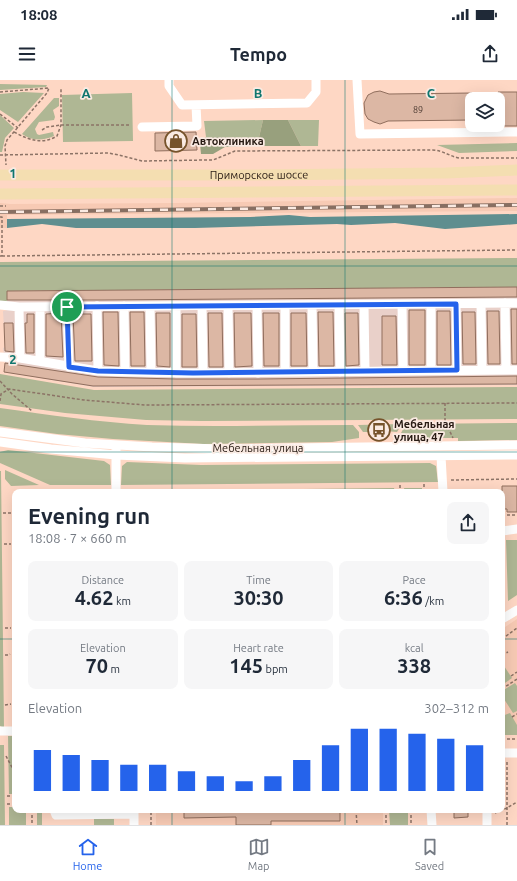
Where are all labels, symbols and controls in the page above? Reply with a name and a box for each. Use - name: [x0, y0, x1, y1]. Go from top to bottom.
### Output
- text: 18:08: [20, 6, 58, 23]
- icon: menu: [16, 43, 38, 65]
- icon: share: [479, 43, 501, 65]
- text: Tempo: [230, 44, 287, 64]
- text: A: [81, 86, 91, 100]
- text: B: [254, 86, 263, 100]
- text: C: [427, 86, 436, 100]
- map controls: [465, 92, 505, 132]
- button: layers: [465, 92, 505, 132]
- house number: 89: [413, 105, 423, 115]
- shop icon: Автоклиника: [163, 128, 189, 154]
- place label: Автоклиника: [192, 135, 264, 147]
- text: 1: [9, 166, 17, 180]
- street label: Приморское шоссе: [210, 168, 308, 181]
- pin: [50, 290, 84, 324]
- icon: arrive: [56, 296, 78, 318]
- text: 2: [9, 352, 17, 366]
- bus stop icon: Мебельная улица, 47: [366, 417, 392, 443]
- place label: Мебельная улица, 47: [394, 418, 455, 443]
- street label: Мебельная улица: [213, 442, 303, 454]
- button: share: [447, 502, 489, 544]
- text: Evening run: [28, 503, 150, 528]
- text: 18:08 · 7 × 660 m: [28, 531, 127, 545]
- text: Distance: [82, 574, 124, 586]
- text: Time: [246, 574, 271, 586]
- text: Pace: [403, 574, 426, 586]
- text: 4.62: [75, 586, 113, 609]
- text: 30:30: [233, 586, 284, 609]
- text: 6:36: [384, 586, 423, 609]
- text: km: [113, 595, 131, 607]
- text: /km: [423, 595, 444, 607]
- text: Elevation: [80, 642, 126, 654]
- text: Heart rate: [233, 642, 284, 654]
- text: kcal: [405, 642, 424, 654]
- text: 70: [86, 654, 108, 677]
- text: 145: [229, 654, 263, 677]
- text: 338: [397, 654, 431, 677]
- text: m: [108, 663, 120, 675]
- text: bpm: [263, 663, 288, 675]
- text: Elevation: [28, 701, 82, 715]
- text: 302–312 m: [424, 701, 489, 715]
- tab: Home: [73, 836, 102, 872]
- tab: Map: [248, 836, 270, 872]
- tab: Saved: [415, 836, 444, 872]

